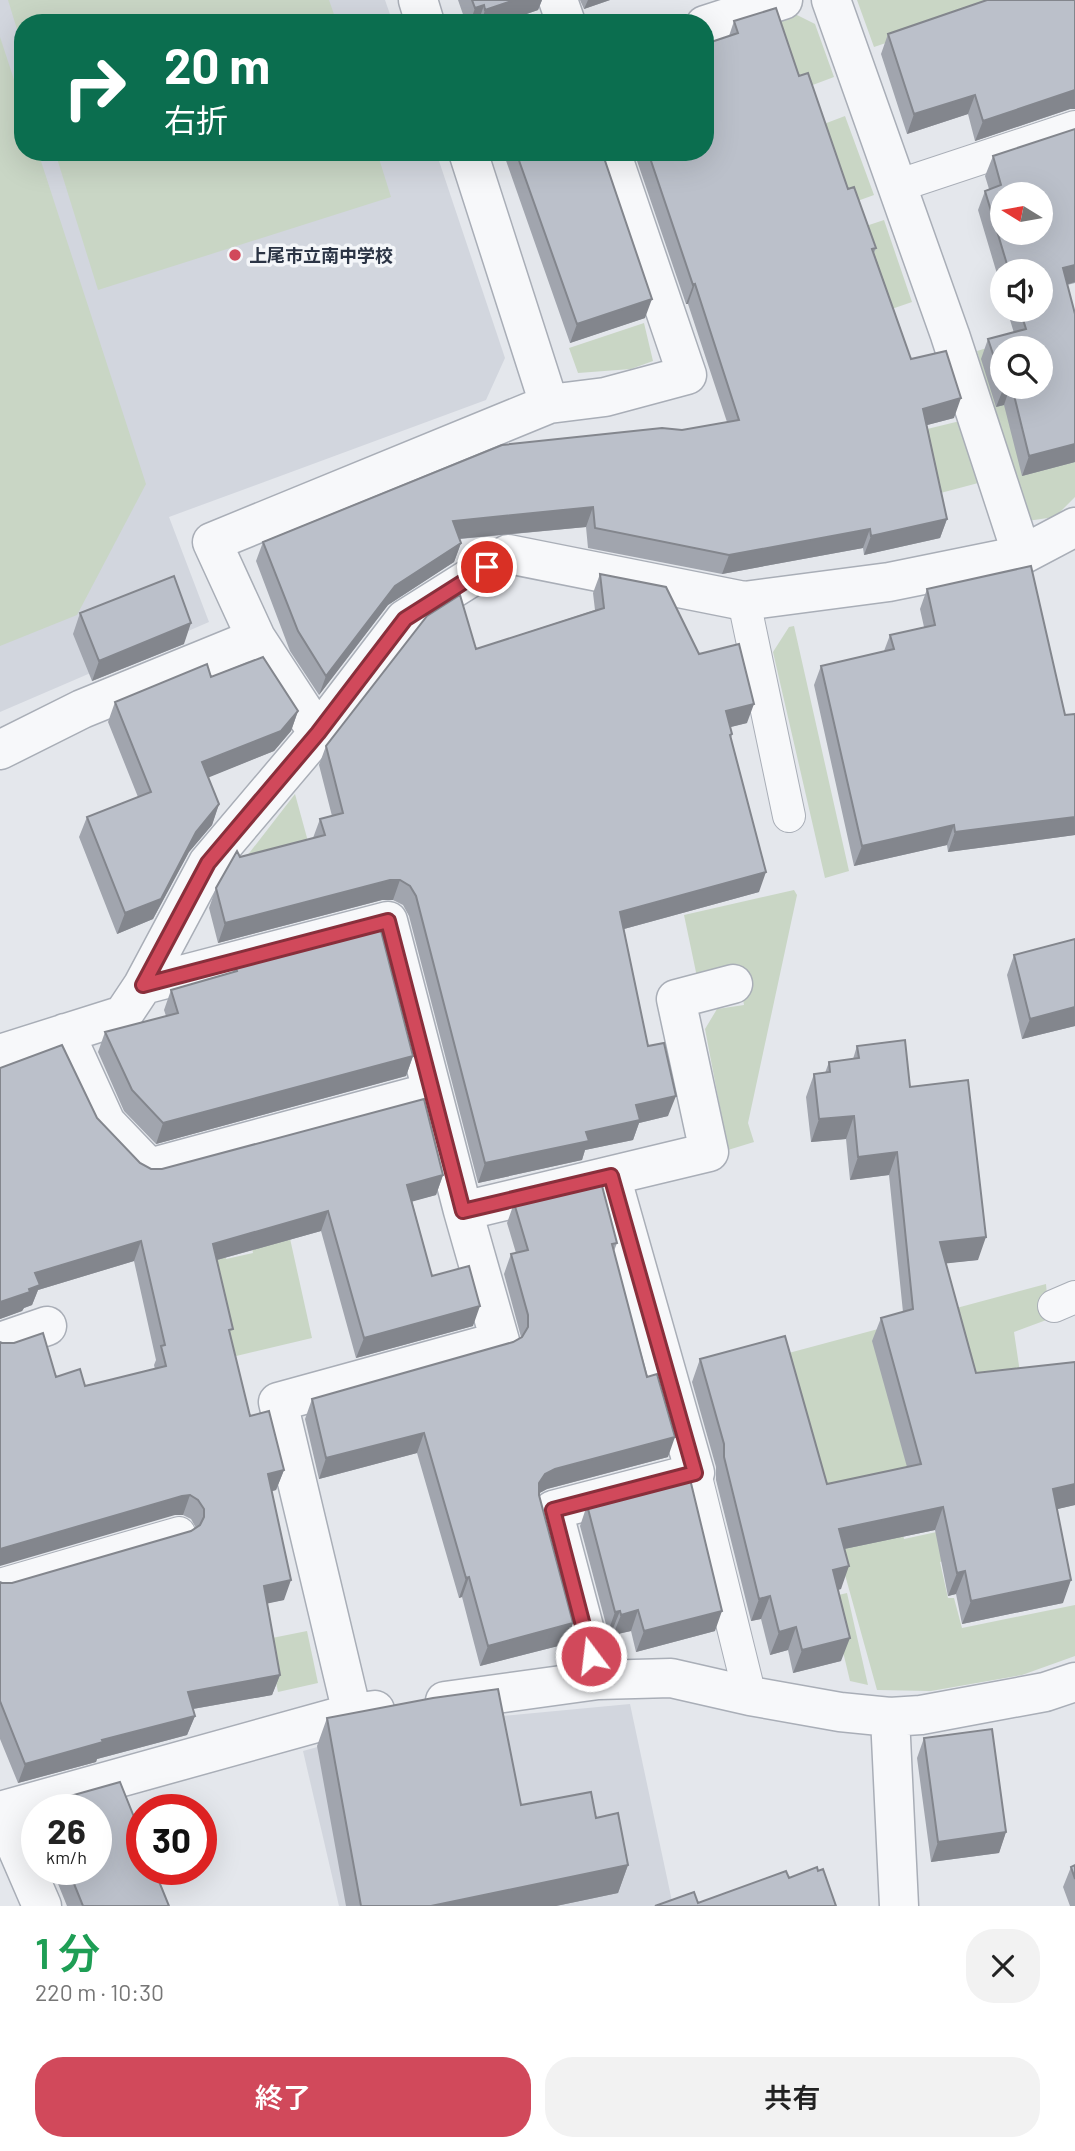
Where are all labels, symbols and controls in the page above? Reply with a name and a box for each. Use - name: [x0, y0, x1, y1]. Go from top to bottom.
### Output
- text: 20 m: [164, 35, 270, 94]
- icon: right: [49, 42, 140, 133]
- text: 右折: [164, 100, 228, 138]
- north arrow: [990, 182, 1054, 245]
- map controls: [990, 182, 1053, 399]
- place label: 上尾市立南中学校: [249, 244, 393, 266]
- marker: 上尾市立南中学校: [227, 247, 243, 263]
- button: sound: [990, 259, 1053, 322]
- button: search: [990, 336, 1053, 399]
- pin: [457, 537, 517, 597]
- icon: arrive: [468, 548, 506, 586]
- position arrow: [554, 1619, 628, 1693]
- speed limit sign: 30: [126, 1794, 217, 1885]
- text: 26: [47, 1809, 86, 1851]
- text: km/h: [46, 1846, 87, 1868]
- text: 1 分: [35, 1927, 100, 1977]
- button: close: [966, 1929, 1040, 2003]
- text: 220 m · 10:30: [35, 1978, 164, 2006]
- button: 終了: [35, 2057, 531, 2137]
- button: 共有: [545, 2057, 1040, 2137]

